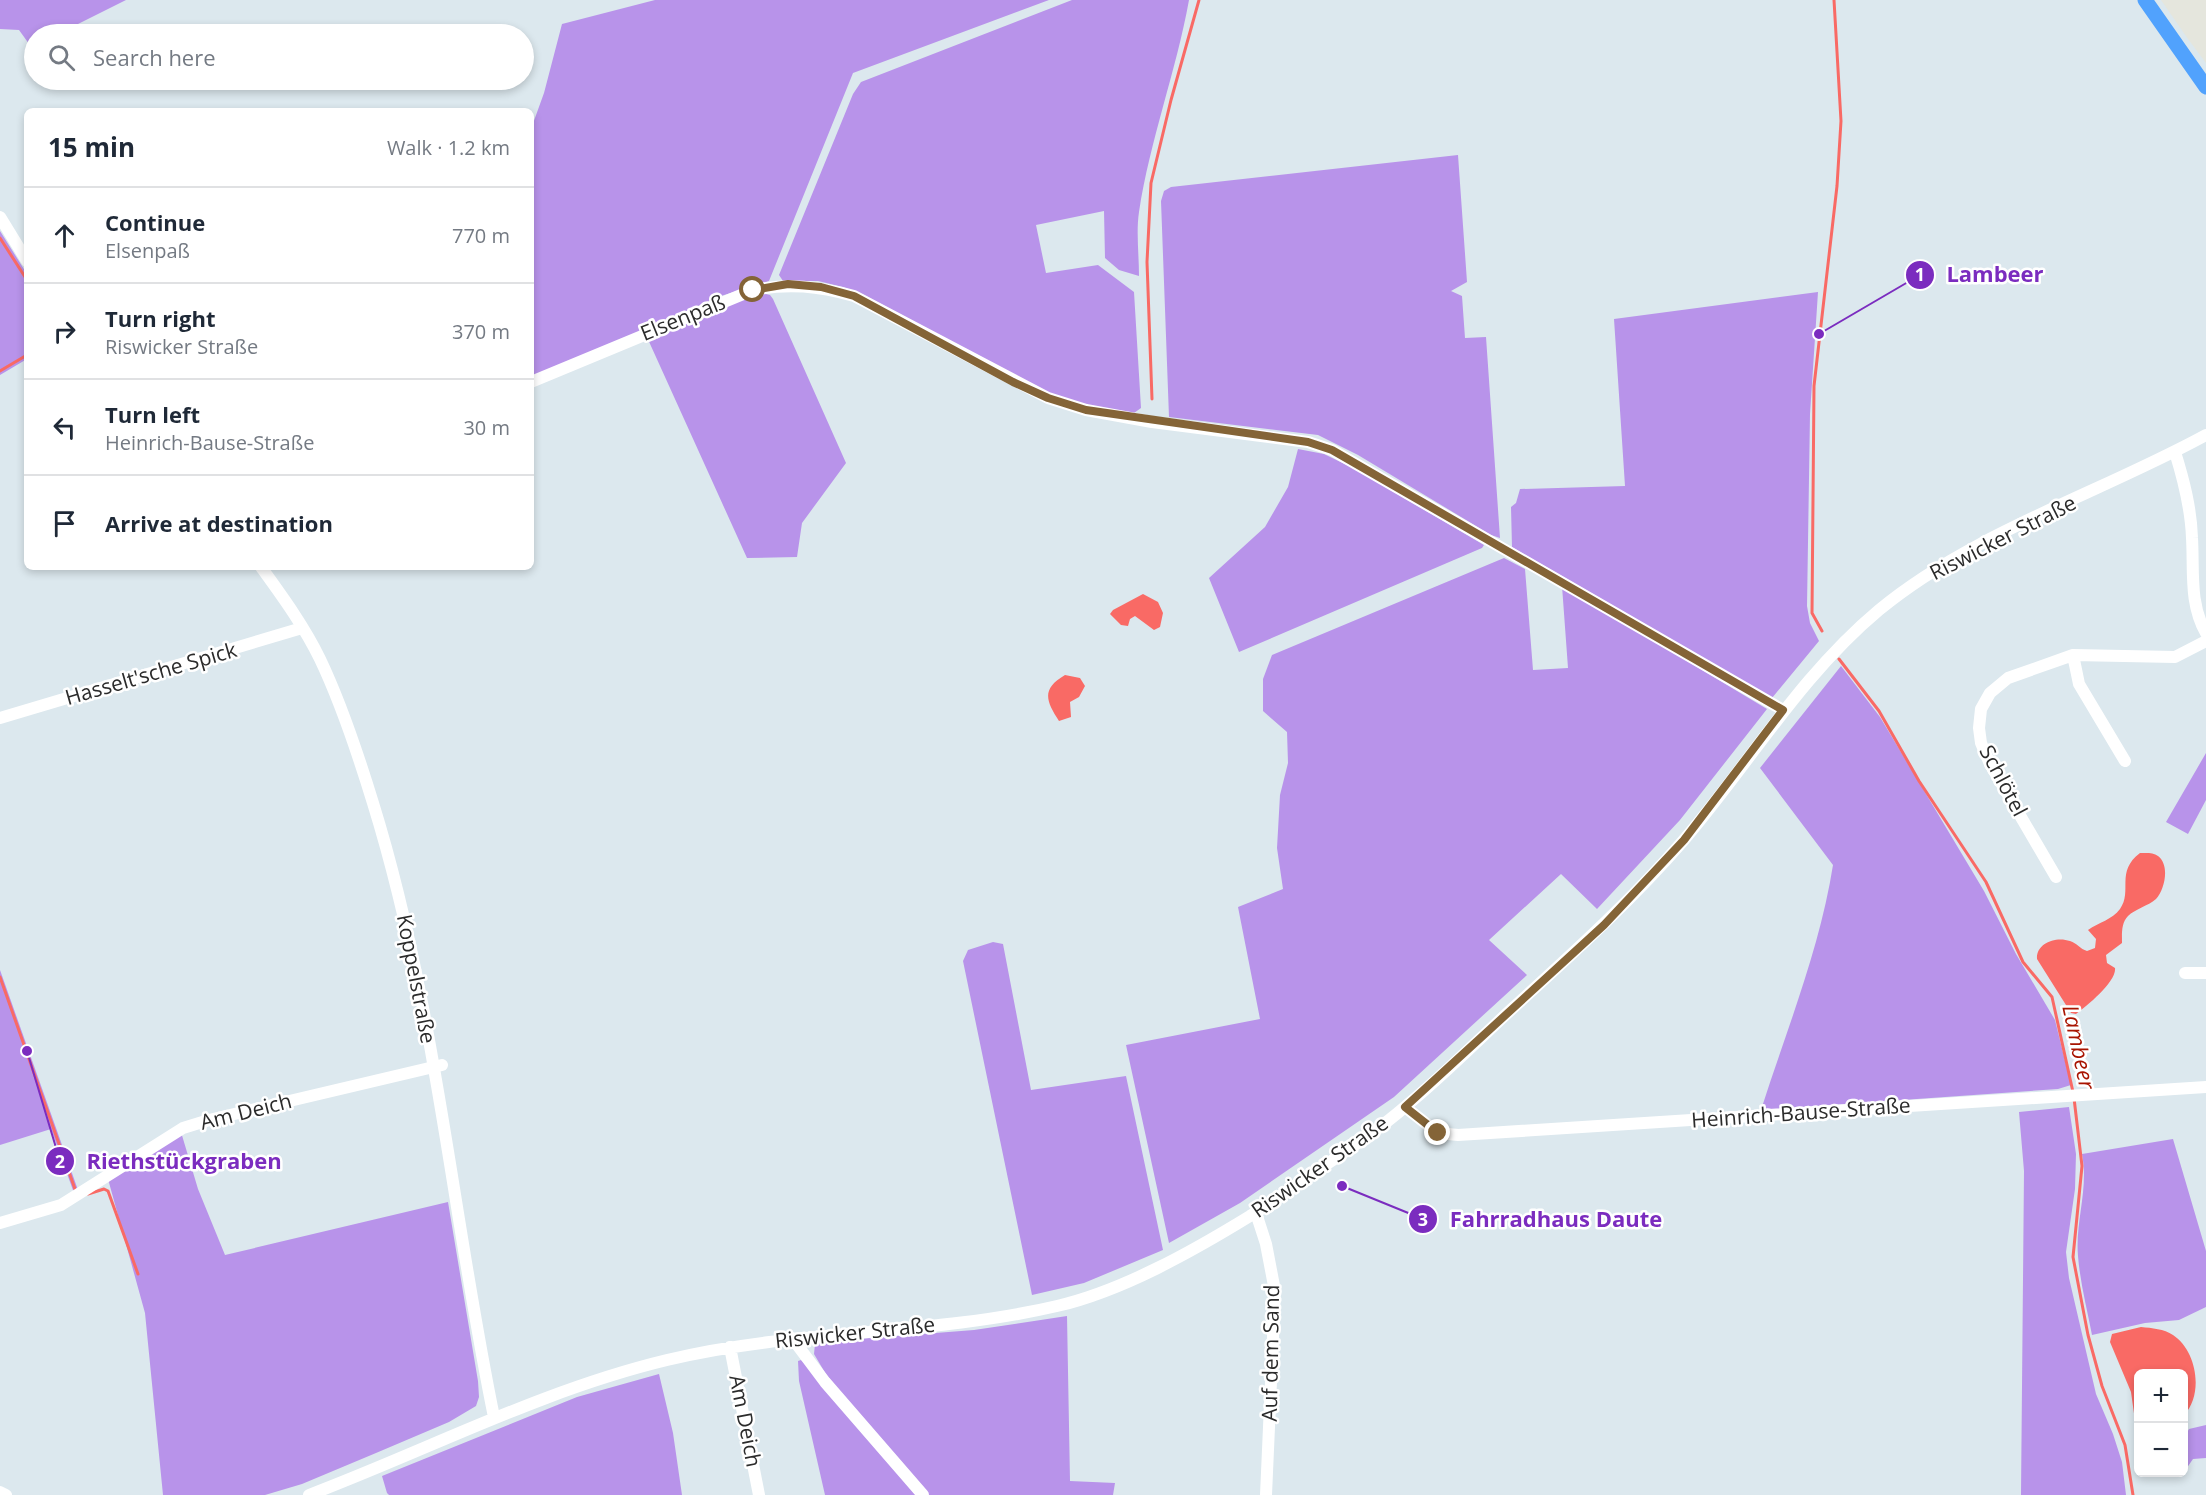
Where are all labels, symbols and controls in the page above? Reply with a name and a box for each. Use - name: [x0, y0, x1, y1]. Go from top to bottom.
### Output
- search box: [24, 24, 534, 90]
- icon: search: [45, 41, 78, 74]
- text: Search here: [93, 42, 216, 72]
- text: 15 min: [48, 129, 135, 165]
- text: Walk · 1.2 km: [387, 134, 510, 161]
- text: Continue: [105, 207, 205, 237]
- icon: ahead: [48, 219, 81, 252]
- text: 770 m: [452, 222, 510, 249]
- text: Elsenpaß: [105, 237, 190, 264]
- callout: Lambeer: [1905, 255, 2056, 295]
- text: Lambeer: [1946, 258, 2044, 288]
- text: 1: [1915, 262, 1925, 286]
- route start: [739, 276, 765, 302]
- street label: Elsenpaß: [636, 287, 729, 347]
- text: Turn right: [105, 303, 216, 333]
- icon: right: [48, 315, 81, 348]
- text: 370 m: [452, 318, 510, 345]
- text: Riswicker Straße: [105, 333, 258, 360]
- text: Turn left: [105, 399, 200, 429]
- icon: left: [48, 411, 81, 444]
- text: 30 m: [463, 414, 510, 441]
- text: Heinrich-Bause-Straße: [105, 429, 314, 456]
- street label: Riswicker Straße: [1925, 488, 2081, 586]
- icon: arrive: [48, 507, 81, 540]
- text: Arrive at destination: [105, 508, 333, 538]
- street label: Hasselt'sche Spick: [62, 635, 240, 711]
- street label: Schlötel: [1973, 740, 2034, 821]
- street label: Koppelstraße: [391, 912, 443, 1046]
- water label: Lambeer: [2056, 1002, 2104, 1093]
- street label: Am Deich: [197, 1086, 294, 1136]
- street label: Heinrich-Bause-Straße: [1690, 1090, 1912, 1134]
- street label: Riswicker Straße: [1245, 1109, 1393, 1224]
- route end: [1424, 1119, 1450, 1145]
- callout: Riethstückgraben: [45, 1141, 294, 1181]
- text: Riethstückgraben: [86, 1145, 282, 1175]
- text: 2: [55, 1149, 65, 1173]
- callout: Fahrradhaus Daute: [1408, 1199, 1674, 1239]
- text: Fahrradhaus Daute: [1450, 1203, 1662, 1233]
- text: 3: [1418, 1207, 1428, 1231]
- street label: Auf dem Sand: [1255, 1284, 1285, 1422]
- street label: Riswicker Straße: [773, 1310, 936, 1354]
- map controls: [2134, 1369, 2188, 1477]
- button: +: [2134, 1369, 2188, 1423]
- street label: Am Deich: [723, 1372, 769, 1469]
- button: −: [2134, 1423, 2188, 1477]

